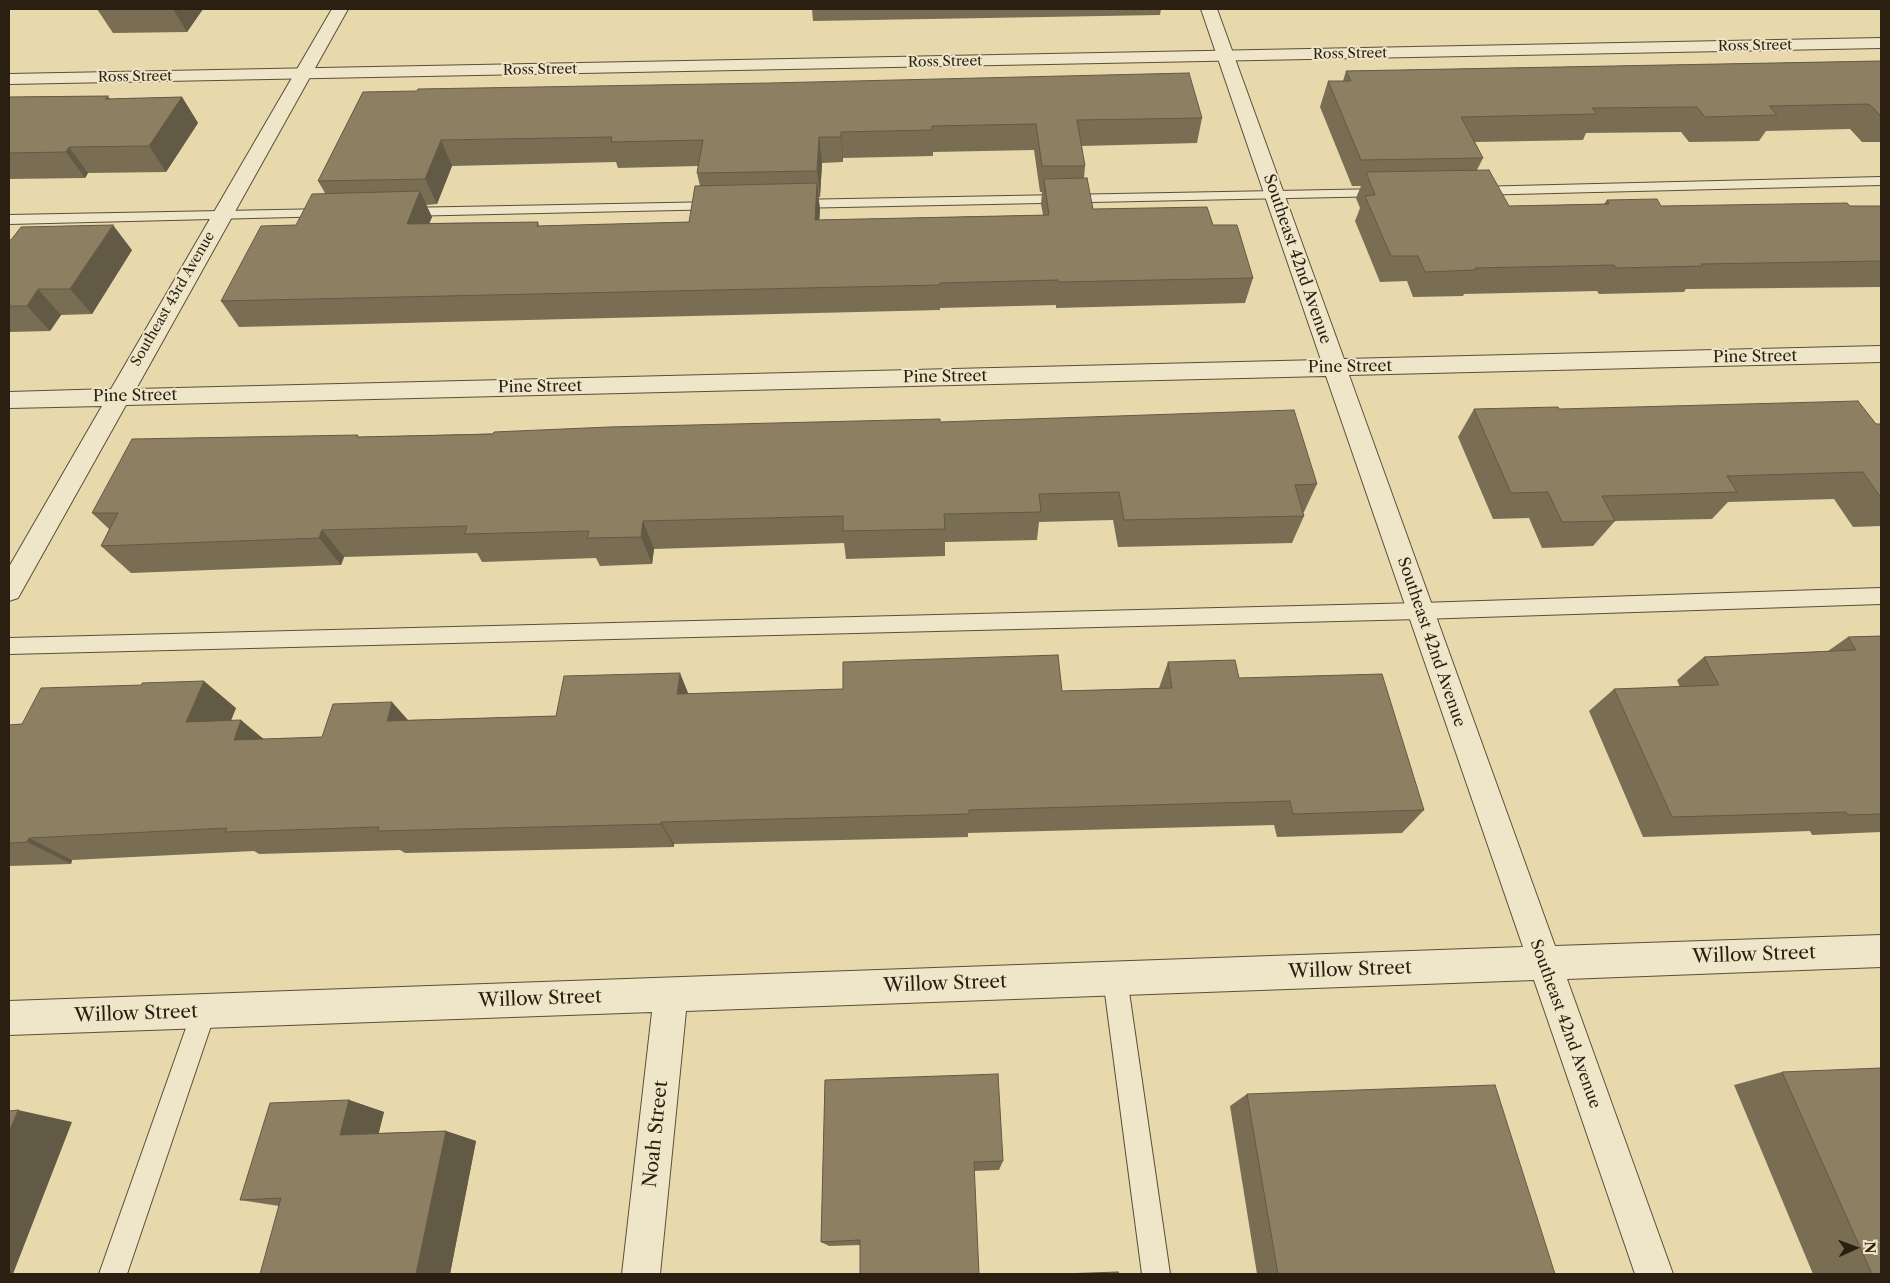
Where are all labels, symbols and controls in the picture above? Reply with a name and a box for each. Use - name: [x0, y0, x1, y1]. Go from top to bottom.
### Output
- street label: Ross Street: [1718, 37, 1792, 55]
- street label: Ross Street: [1313, 45, 1387, 63]
- street label: Ross Street: [908, 53, 982, 71]
- street label: Ross Street: [503, 61, 577, 79]
- street label: Ross Street: [98, 68, 172, 86]
- street label: Southeast 42nd Avenue: [1259, 172, 1335, 346]
- street label: Southeast 43rd Avenue: [128, 229, 218, 369]
- street label: Pine Street: [1713, 347, 1797, 367]
- street label: Pine Street: [1308, 357, 1392, 377]
- street label: Pine Street: [903, 367, 987, 387]
- street label: Pine Street: [498, 377, 582, 397]
- street label: Pine Street: [93, 386, 177, 406]
- street label: Southeast 42nd Avenue: [1393, 555, 1469, 729]
- street label: Southeast 42nd Avenue: [1525, 937, 1605, 1111]
- street label: Willow Street: [1692, 941, 1816, 969]
- street label: Willow Street: [1288, 956, 1412, 984]
- street label: Willow Street: [883, 970, 1007, 998]
- street label: Willow Street: [478, 985, 602, 1013]
- street label: Willow Street: [74, 1000, 198, 1028]
- street label: Noah Street: [639, 1079, 673, 1189]
- north arrow: [1830, 1223, 1880, 1273]
- text: N: [1861, 1241, 1879, 1254]

